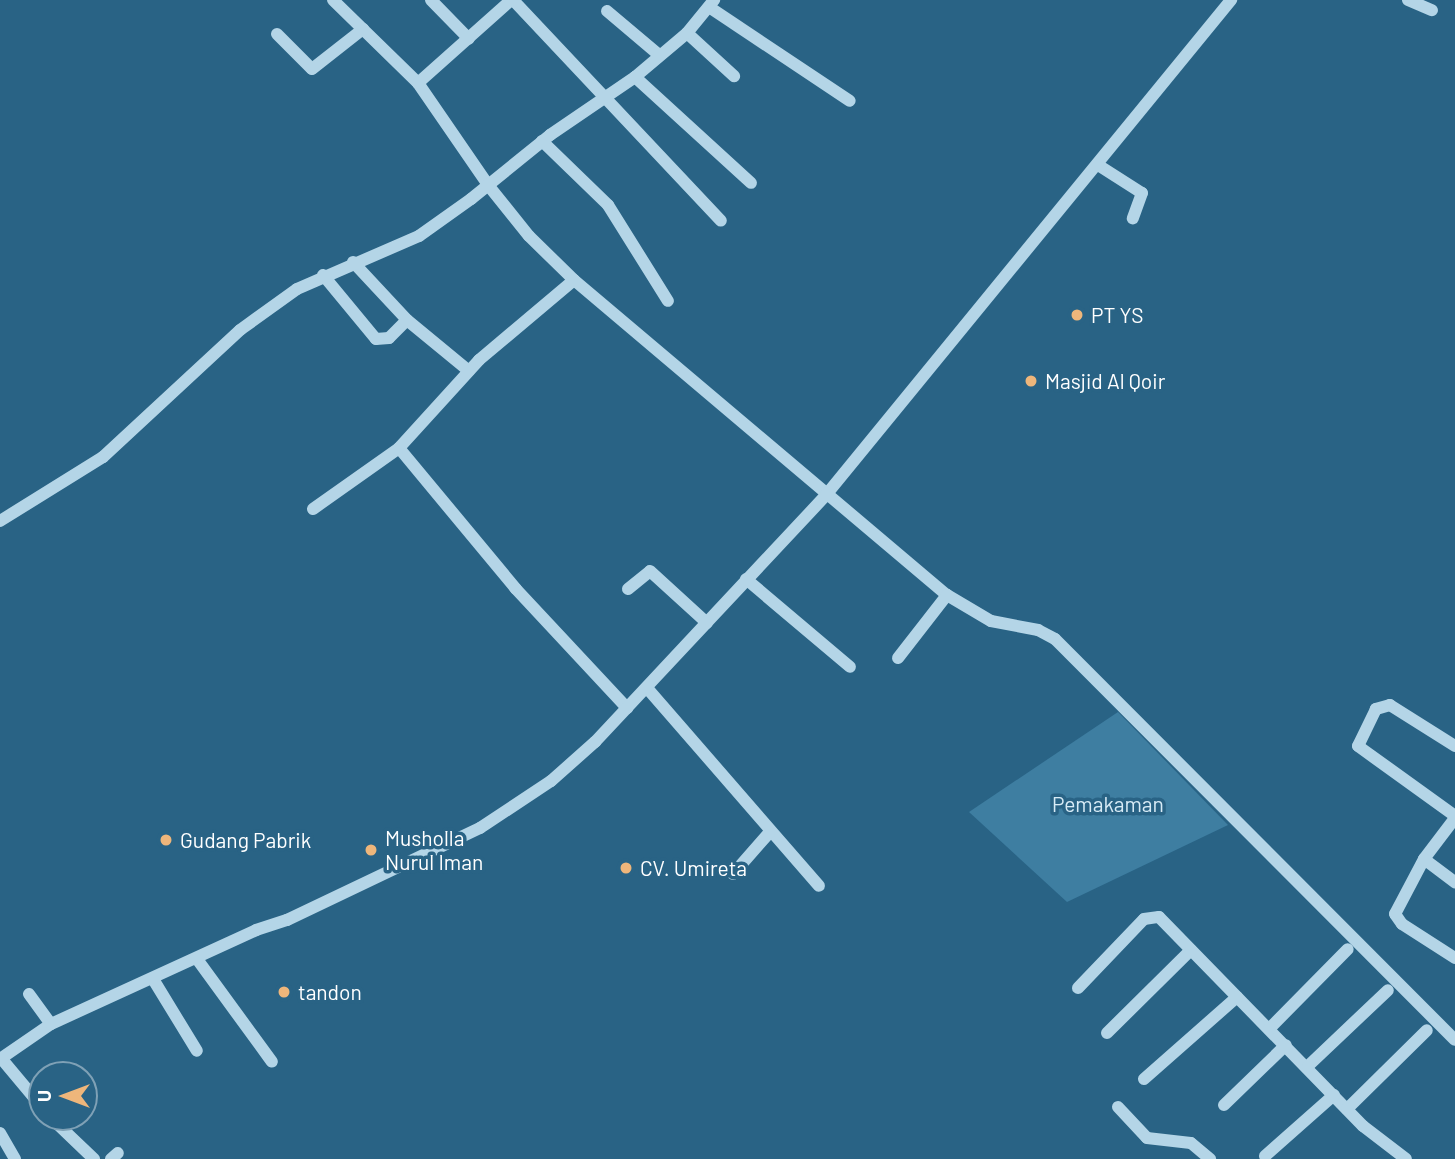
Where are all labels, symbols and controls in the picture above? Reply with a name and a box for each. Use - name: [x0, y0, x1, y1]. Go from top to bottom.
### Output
- place label: PT YS: [1091, 302, 1143, 328]
- marker: PT YS: [1069, 307, 1085, 323]
- place label: Masjid Al Qoir: [1045, 368, 1165, 394]
- marker: Masjid Al Qoir: [1023, 373, 1039, 389]
- park label: Pemakaman: [1052, 791, 1164, 817]
- place label: Musholla Nurul Iman: [385, 825, 483, 875]
- place label: Gudang Pabrik: [180, 827, 311, 853]
- marker: Gudang Pabrik: [158, 832, 174, 848]
- marker: Musholla Nurul Iman: [363, 842, 379, 858]
- place label: CV. Umireta: [640, 855, 747, 881]
- marker: CV. Umireta: [618, 860, 634, 876]
- place label: tandon: [298, 979, 362, 1005]
- marker: tandon: [276, 984, 292, 1000]
- north arrow: [28, 1061, 98, 1131]
- text: U: [32, 1090, 55, 1102]

